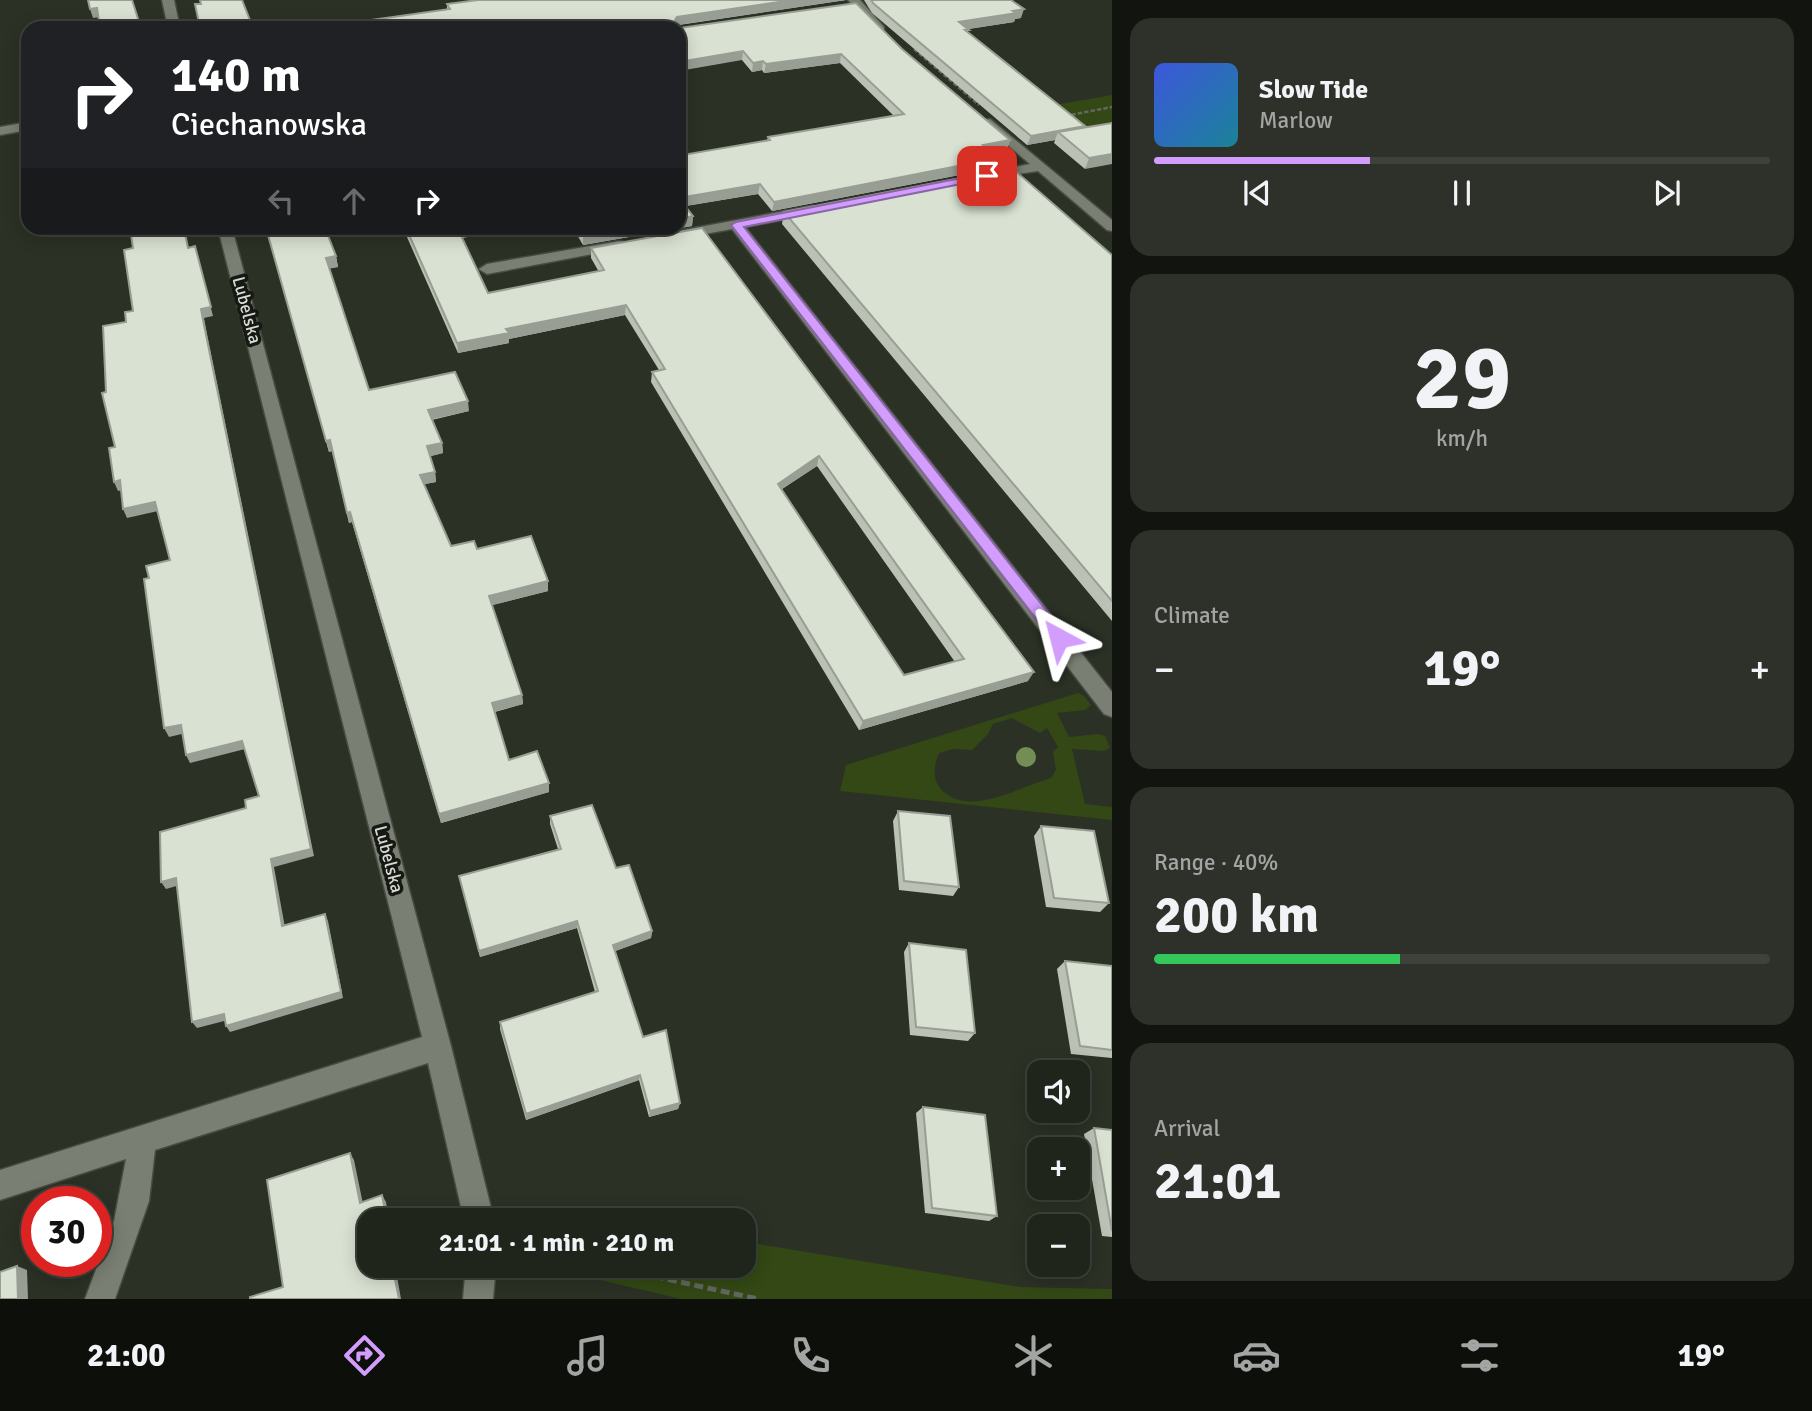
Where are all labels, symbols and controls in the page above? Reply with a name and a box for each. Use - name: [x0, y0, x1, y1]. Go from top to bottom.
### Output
- text: 140 m: [171, 45, 301, 105]
- icon: right: [56, 49, 147, 140]
- text: Slow Tide: [1259, 74, 1368, 106]
- text: Ciechanowska: [171, 105, 367, 144]
- text: Marlow: [1259, 106, 1333, 135]
- pin: [957, 146, 1017, 206]
- icon: arrive: [968, 157, 1006, 195]
- icon: previous: [1238, 174, 1276, 212]
- icon: pause: [1443, 174, 1481, 212]
- icon: next: [1648, 174, 1686, 212]
- icon: left: [262, 182, 300, 220]
- icon: ahead: [335, 182, 373, 220]
- icon: right: [408, 182, 446, 220]
- street label: Lubelska: [227, 274, 267, 346]
- text: 29: [1413, 322, 1511, 435]
- text: km/h: [1436, 424, 1488, 453]
- position arrow: [1022, 601, 1096, 675]
- text: Climate: [1154, 601, 1230, 630]
- text: 19°: [1424, 636, 1500, 700]
- text: −: [1154, 646, 1175, 693]
- text: +: [1749, 646, 1770, 693]
- street label: Lubelska: [369, 823, 409, 895]
- text: Range · 40%: [1154, 848, 1278, 877]
- text: 200 km: [1154, 883, 1319, 947]
- map controls: [1027, 1060, 1090, 1277]
- button: sound: [1027, 1060, 1090, 1123]
- text: Arrival: [1154, 1114, 1220, 1143]
- button: +: [1027, 1137, 1090, 1200]
- text: 21:01: [1154, 1149, 1282, 1213]
- speed limit sign: 30: [21, 1186, 112, 1277]
- button: −: [1027, 1214, 1090, 1277]
- text: 21:01 · 1 min · 210 m: [439, 1227, 674, 1259]
- icon: directions: [340, 1331, 389, 1380]
- icon: music: [563, 1331, 612, 1380]
- icon: phone: [786, 1331, 835, 1380]
- icon: climate: [1009, 1331, 1058, 1380]
- icon: car: [1232, 1331, 1281, 1380]
- icon: filters: [1455, 1331, 1504, 1380]
- text: 21:00: [87, 1336, 166, 1375]
- text: 19°: [1678, 1336, 1725, 1375]

